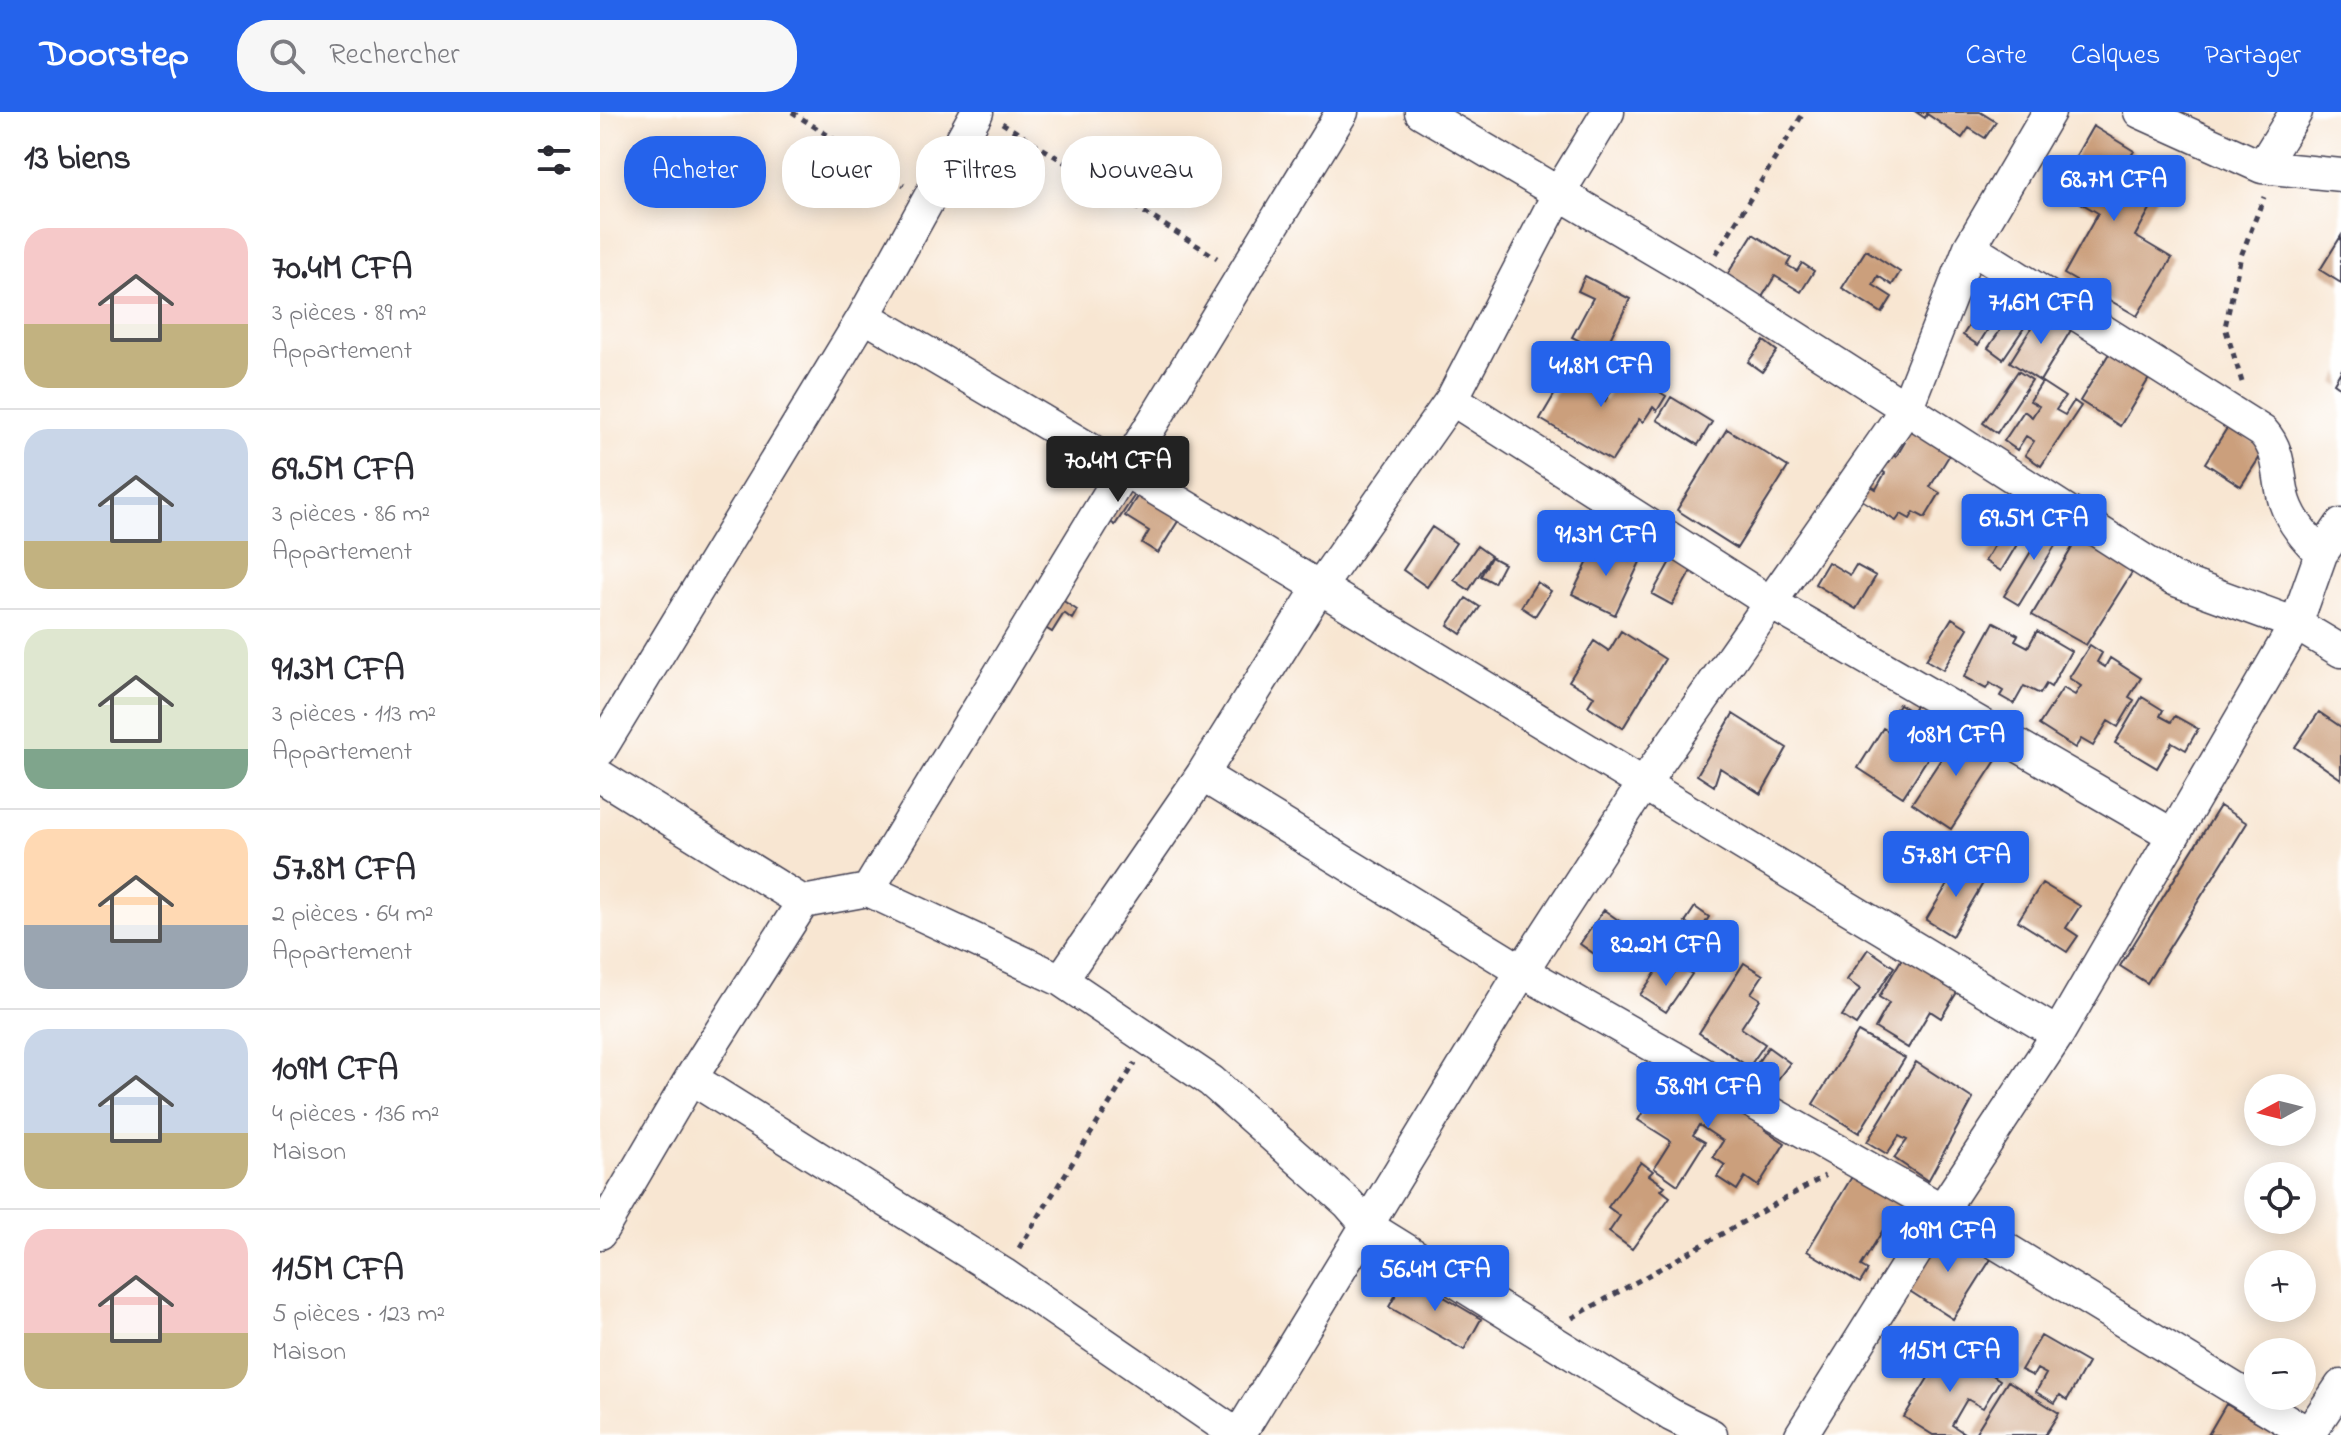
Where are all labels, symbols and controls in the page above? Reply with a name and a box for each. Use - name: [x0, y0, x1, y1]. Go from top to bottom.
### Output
- search box: [237, 20, 797, 92]
- text: Doorstep: [40, 28, 189, 84]
- icon: search: [265, 34, 309, 78]
- text: Rechercher: [329, 34, 460, 78]
- text: Carte: [1966, 36, 2027, 77]
- text: Calques: [2071, 36, 2160, 77]
- text: Partager: [2204, 36, 2301, 77]
- text: 13 biens: [24, 135, 131, 185]
- chip: Acheter: [624, 136, 766, 208]
- chip: Louer: [782, 136, 900, 208]
- chip: Filtres: [916, 136, 1045, 208]
- chip: Nouveau: [1061, 136, 1222, 208]
- icon: filters: [532, 138, 576, 182]
- pin: 68.7M CFA: [2022, 155, 2206, 223]
- text: 68.7M CFA: [2061, 162, 2167, 200]
- text: 70.4M CFA: [272, 245, 412, 295]
- icon: home: [88, 260, 184, 356]
- pin: 71.6M CFA: [1949, 278, 2133, 346]
- text: 71.6M CFA: [1988, 285, 2094, 323]
- text: 3 pièces · 89 m²: [272, 295, 427, 333]
- text: Appartement: [272, 333, 412, 371]
- pin: 41.8M CFA: [1509, 341, 1693, 409]
- text: 41.8M CFA: [1549, 348, 1653, 386]
- pin: 70.4M CFA: [1026, 436, 1210, 504]
- text: 70.4M CFA: [1064, 443, 1172, 481]
- text: 69.5M CFA: [272, 446, 414, 496]
- icon: home: [88, 461, 184, 557]
- pin: 69.5M CFA: [1942, 494, 2126, 562]
- text: 3 pièces · 86 m²: [272, 496, 430, 534]
- text: 69.5M CFA: [1980, 501, 2088, 539]
- pin: 91.3M CFA: [1514, 510, 1698, 578]
- text: 91.3M CFA: [1555, 517, 1657, 555]
- text: Appartement: [272, 534, 412, 572]
- text: 91.3M CFA: [272, 646, 405, 696]
- icon: home: [88, 661, 184, 757]
- text: 3 pièces · 113 m²: [272, 696, 436, 734]
- pin: 108M CFA: [1873, 710, 2039, 778]
- text: 108M CFA: [1907, 717, 2005, 755]
- text: Appartement: [272, 734, 412, 772]
- pin: 57.8M CFA: [1864, 831, 2048, 899]
- text: 57.8M CFA: [1901, 838, 2011, 876]
- text: 57.8M CFA: [272, 846, 416, 896]
- icon: home: [88, 861, 184, 957]
- text: 2 pièces · 64 m²: [272, 896, 433, 934]
- pin: 82.2M CFA: [1574, 920, 1758, 988]
- text: 82.2M CFA: [1611, 927, 1721, 965]
- text: Appartement: [272, 934, 412, 972]
- text: 109M CFA: [272, 1046, 399, 1096]
- icon: home: [88, 1061, 184, 1157]
- pin: 58.9M CFA: [1616, 1062, 1800, 1130]
- text: 58.9M CFA: [1654, 1069, 1762, 1107]
- north arrow: [2244, 1074, 2316, 1146]
- map controls: [2244, 1074, 2316, 1410]
- text: 4 pièces · 136 m²: [272, 1096, 440, 1134]
- text: Maison: [272, 1134, 346, 1172]
- button: locate: [2244, 1162, 2316, 1234]
- pin: 109M CFA: [1865, 1206, 2031, 1274]
- text: 109M CFA: [1900, 1213, 1996, 1251]
- pin: 56.4M CFA: [1343, 1245, 1527, 1313]
- text: 115M CFA: [272, 1246, 404, 1296]
- button: +: [2244, 1250, 2316, 1322]
- text: 56.4M CFA: [1379, 1252, 1491, 1290]
- icon: home: [88, 1261, 184, 1357]
- text: 5 pièces · 123 m²: [272, 1296, 445, 1334]
- pin: 115M CFA: [1867, 1326, 2033, 1394]
- text: 115M CFA: [1900, 1333, 2000, 1371]
- text: Maison: [272, 1334, 346, 1372]
- button: −: [2244, 1338, 2316, 1410]

